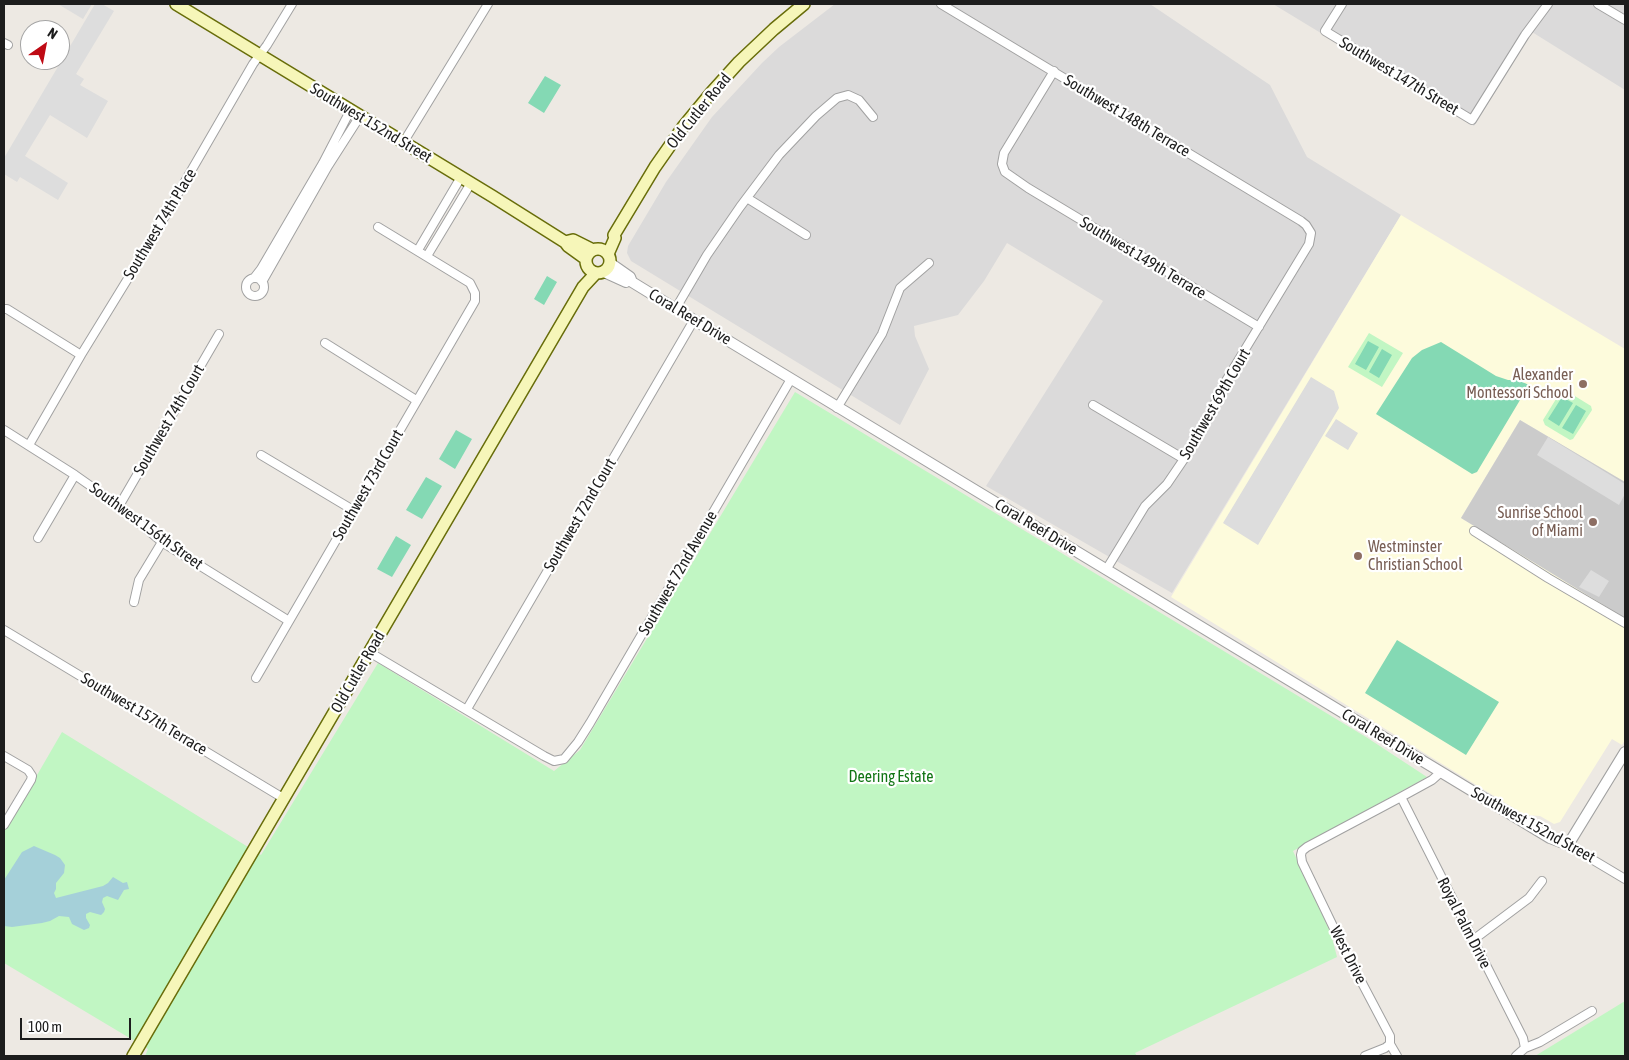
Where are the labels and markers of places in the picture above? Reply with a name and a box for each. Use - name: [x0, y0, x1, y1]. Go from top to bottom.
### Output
- place label: Alexander Montessori School: [1466, 365, 1573, 403]
- marker: Alexander Montessori School: [1577, 378, 1589, 390]
- place label: Sunrise School of Miami: [1498, 503, 1583, 541]
- marker: Sunrise School of Miami: [1587, 516, 1599, 528]
- place label: Westminster Christian School: [1368, 537, 1462, 575]
- marker: Westminster Christian School: [1352, 550, 1364, 562]

